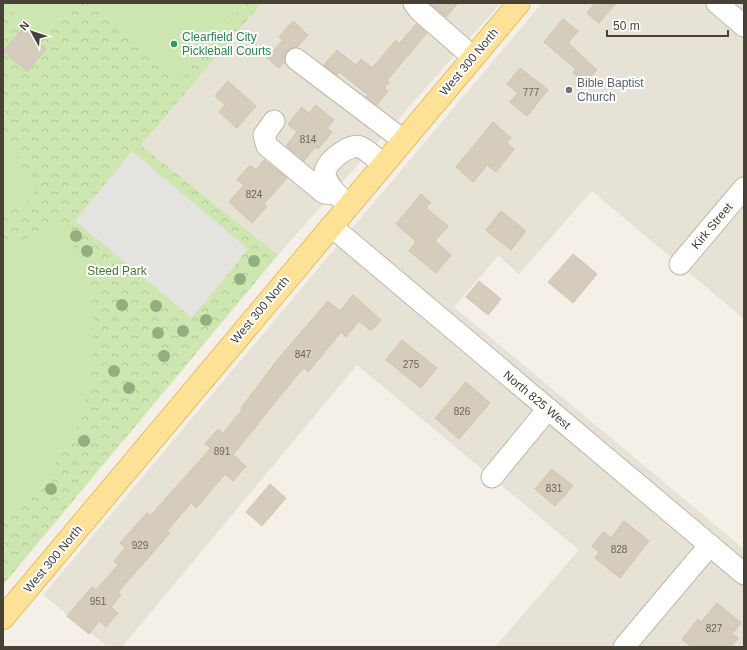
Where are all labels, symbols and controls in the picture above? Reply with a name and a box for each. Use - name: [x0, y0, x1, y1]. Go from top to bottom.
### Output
- north arrow: [12, 12, 52, 52]
- scale bar: [607, 12, 728, 38]
- text: N: [17, 19, 32, 32]
- text: 50 m: [613, 19, 640, 33]
- street label: West 300 North: [437, 26, 501, 98]
- place label: Clearfield City Pickleball Courts: [182, 30, 271, 58]
- marker: Clearfield City Pickleball Courts: [169, 39, 179, 49]
- place label: Bible Baptist Church: [577, 76, 644, 104]
- marker: Bible Baptist Church: [564, 85, 574, 95]
- house number: 777: [523, 87, 540, 98]
- house number: 814: [300, 134, 317, 145]
- house number: 824: [246, 189, 263, 200]
- street label: Kirk Street: [689, 200, 736, 252]
- park label: Steed Park: [87, 264, 148, 278]
- street label: West 300 North: [228, 274, 292, 346]
- house number: 847: [295, 349, 312, 360]
- house number: 275: [403, 359, 420, 370]
- street label: North 825 West: [501, 368, 574, 433]
- house number: 826: [454, 406, 471, 417]
- house number: 891: [214, 446, 231, 457]
- house number: 831: [546, 483, 563, 494]
- street label: West 300 North: [21, 523, 85, 595]
- house number: 929: [132, 540, 149, 551]
- house number: 828: [611, 544, 628, 555]
- house number: 951: [90, 596, 107, 607]
- house number: 827: [706, 623, 723, 634]

